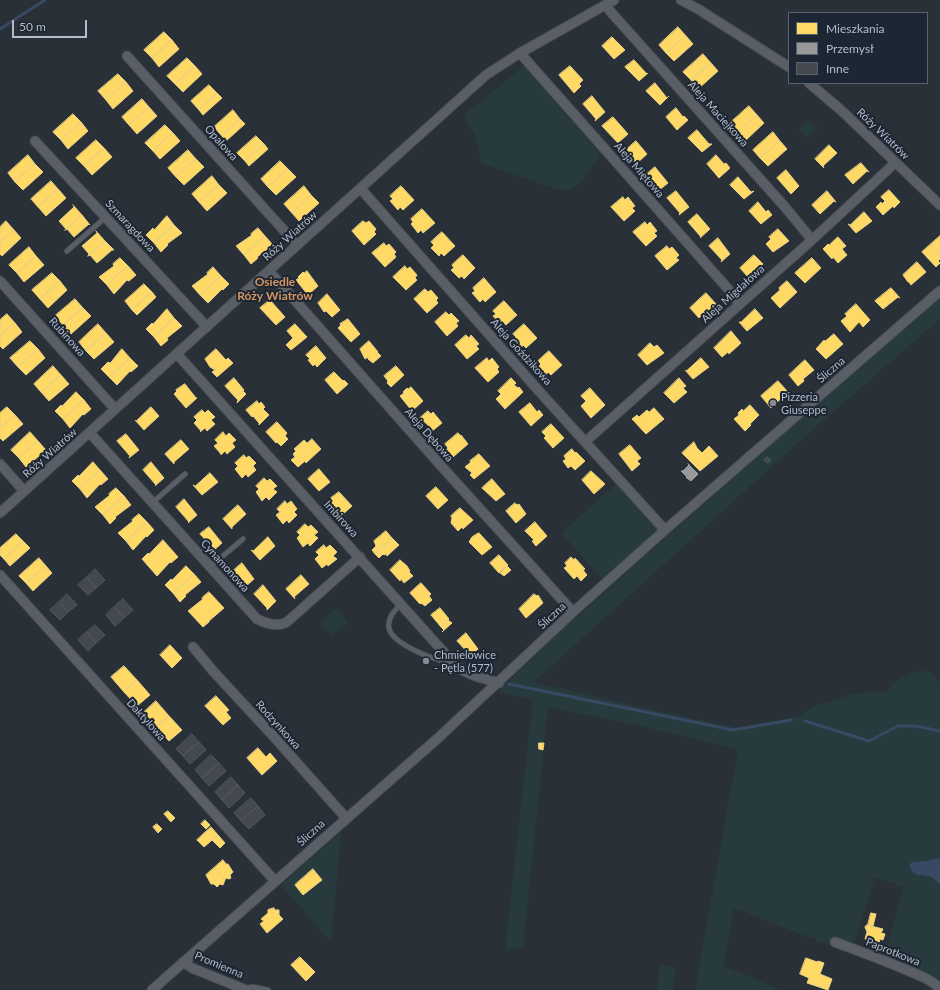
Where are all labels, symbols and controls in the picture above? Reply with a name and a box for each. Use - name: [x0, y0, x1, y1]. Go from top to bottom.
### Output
- scale bar: [14, 12, 89, 38]
- legend: [788, 12, 928, 84]
- text: 50 m: [19, 19, 46, 34]
- text: Mieszkania: [826, 21, 885, 36]
- text: Przemysł: [826, 41, 874, 56]
- text: Inne: [826, 61, 849, 76]
- street label: Aleja Maciejkowa: [685, 78, 751, 150]
- street label: Róży Wiatrów: [854, 106, 912, 162]
- street label: Opalowa: [202, 123, 240, 163]
- street label: Aleja Miętowa: [611, 139, 667, 201]
- street label: Szmaragdowa: [102, 197, 158, 255]
- street label: Róży Wiatrów: [260, 208, 320, 264]
- street label: Aleja Migdałowa: [699, 262, 767, 326]
- district label: Osiedle Róży Wiatrów: [237, 275, 313, 303]
- street label: Rubinowa: [46, 315, 88, 359]
- street label: Aleja Goździkowa: [488, 316, 554, 388]
- street label: Śliczna: [814, 354, 848, 386]
- place label: Pizzeria Giuseppe: [781, 390, 826, 416]
- marker: Pizzeria Giuseppe: [768, 398, 778, 408]
- street label: Aleja Dębowa: [402, 405, 456, 465]
- street label: Róży Wiatrów: [20, 425, 80, 481]
- street label: Imbirowa: [321, 498, 361, 540]
- street label: Cynamonowa: [198, 537, 252, 595]
- street label: Śliczna: [535, 600, 569, 632]
- place label: Chmielowice - Pętla (577): [434, 648, 496, 674]
- marker: Chmielowice - Pętla (577): [421, 656, 431, 666]
- street label: Daktylowa: [124, 696, 168, 744]
- street label: Rodzynkowa: [253, 698, 303, 752]
- street label: Śliczna: [294, 817, 328, 849]
- street label: Paprotkowa: [864, 935, 922, 969]
- street label: Promienna: [193, 949, 245, 981]

